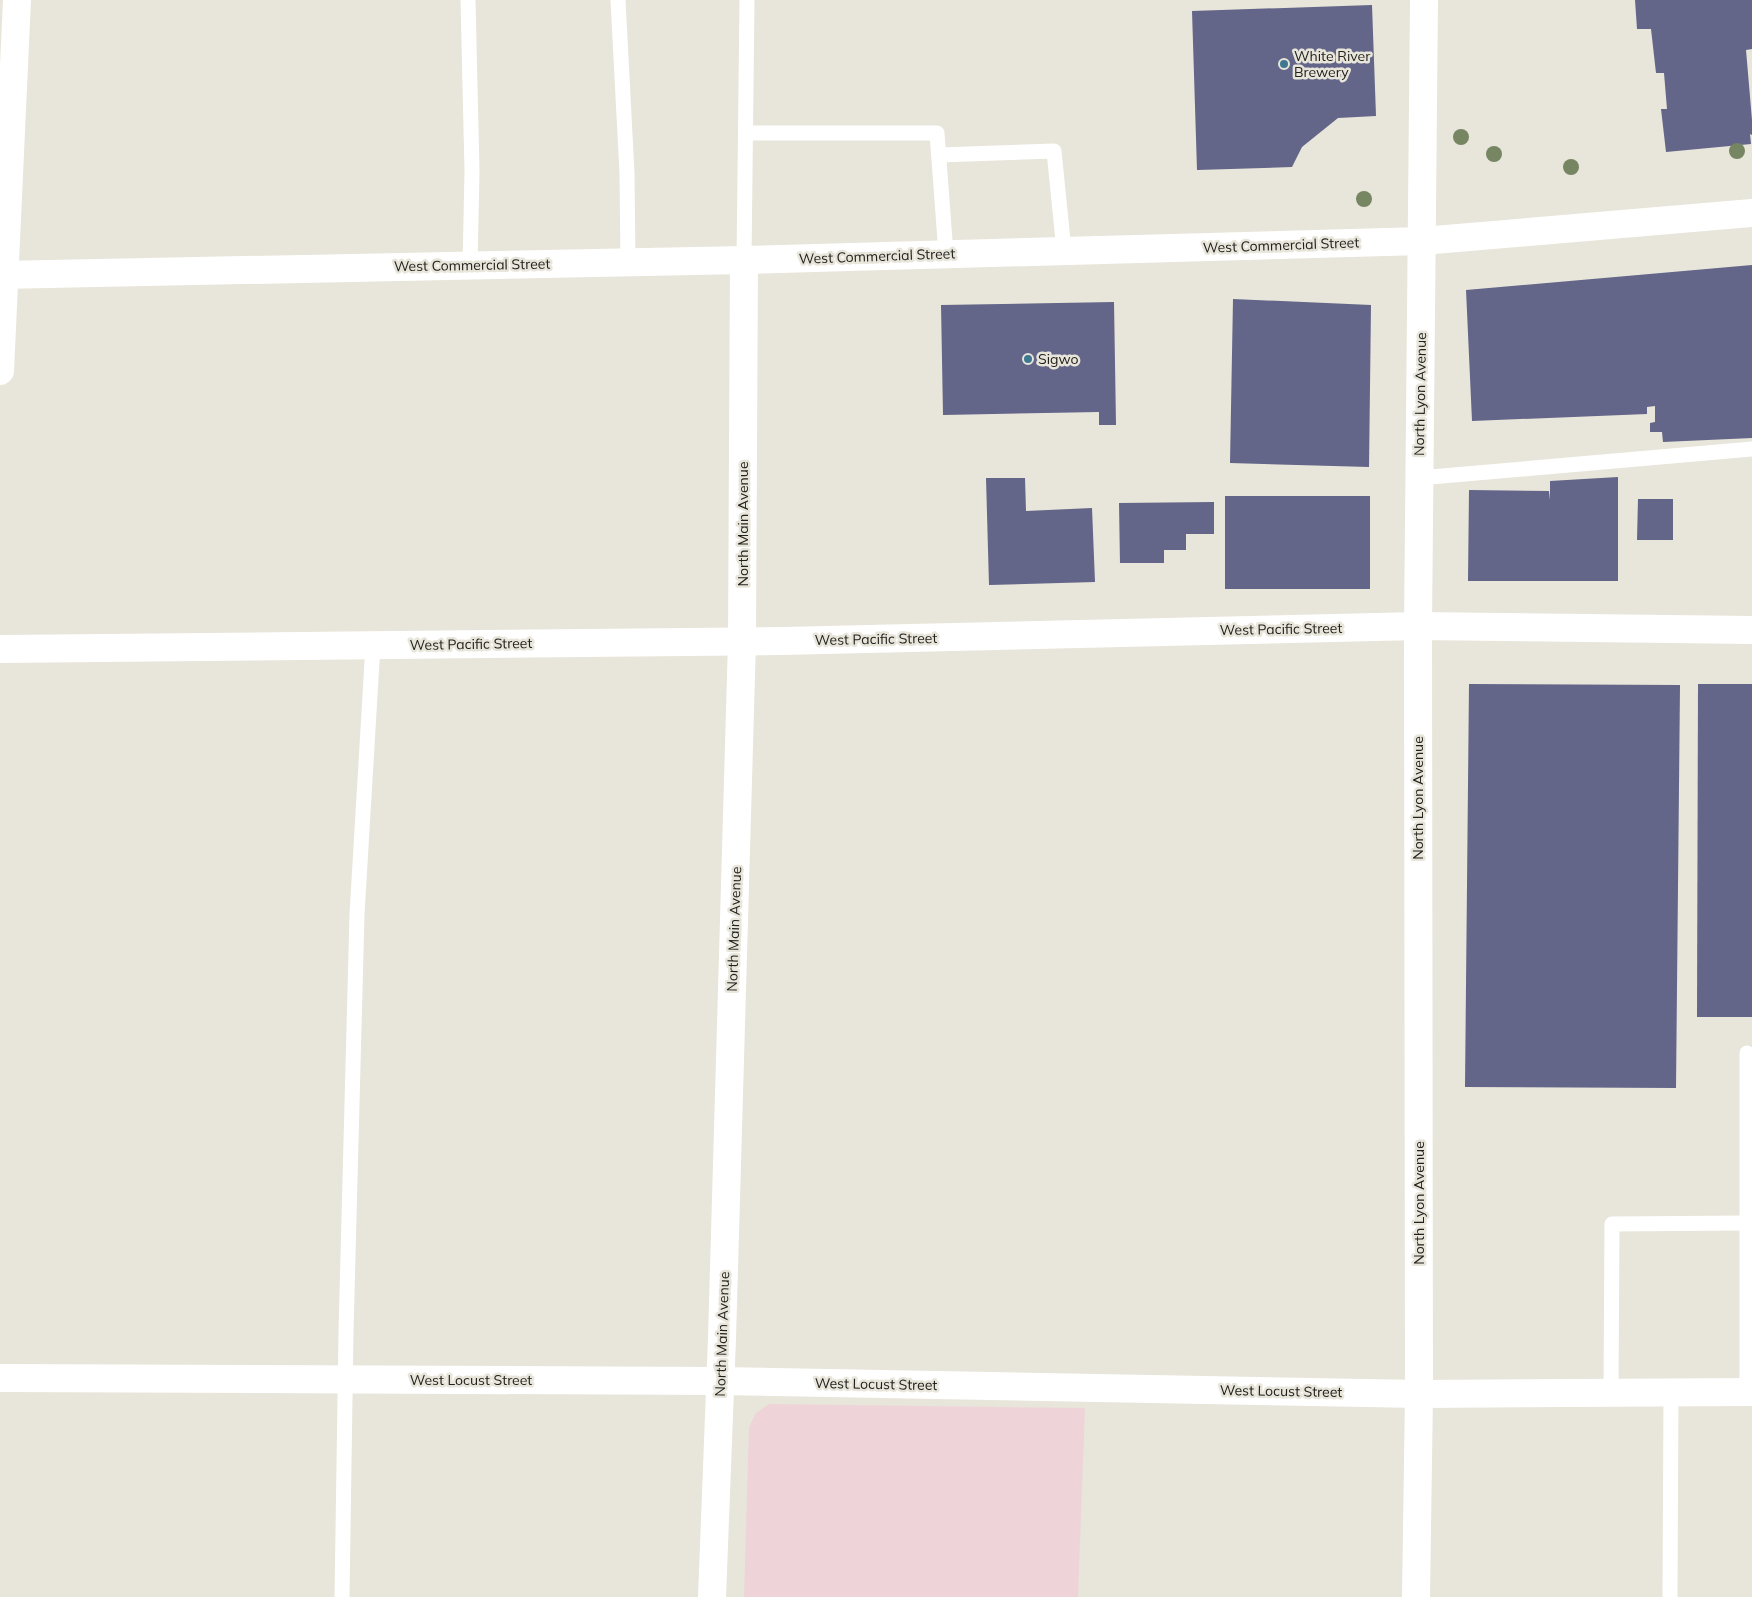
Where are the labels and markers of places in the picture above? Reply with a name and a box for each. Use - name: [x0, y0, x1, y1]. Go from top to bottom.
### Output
- place label: White River Brewery: [1294, 47, 1371, 81]
- marker: White River Brewery: [1278, 58, 1290, 70]
- place label: Sigwo: [1038, 350, 1079, 368]
- marker: Sigwo: [1022, 353, 1034, 365]

